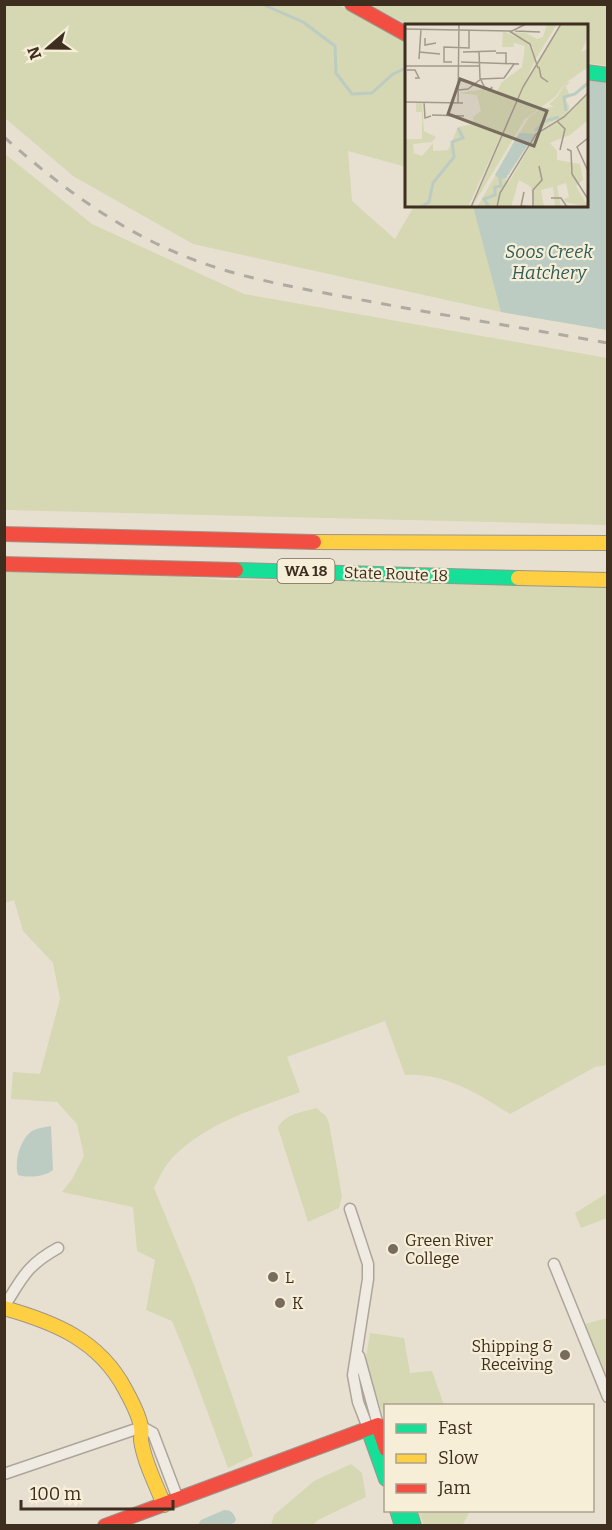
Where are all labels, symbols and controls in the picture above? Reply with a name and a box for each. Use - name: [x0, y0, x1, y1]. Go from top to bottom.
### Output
- north arrow: [18, 18, 78, 78]
- inset map: [405, 24, 588, 207]
- text: N: [23, 44, 45, 62]
- water label: Soos Creek Hatchery: [505, 241, 593, 284]
- road number: WA 18: [278, 559, 334, 583]
- street label: State Route 18: [344, 563, 448, 585]
- place label: Green River College: [405, 1231, 493, 1268]
- marker: Green River College: [386, 1242, 400, 1256]
- place label: L: [285, 1268, 294, 1287]
- marker: L: [266, 1270, 280, 1284]
- place label: K: [292, 1294, 304, 1313]
- marker: K: [273, 1296, 287, 1310]
- place label: Shipping & Receiving: [472, 1337, 553, 1374]
- marker: Shipping & Receiving: [558, 1348, 572, 1362]
- legend: [384, 1404, 594, 1512]
- text: Fast: [438, 1417, 473, 1439]
- text: Slow: [438, 1447, 479, 1469]
- scale bar: [21, 1473, 172, 1511]
- text: Jam: [437, 1477, 471, 1499]
- text: 100 m: [30, 1483, 81, 1505]

